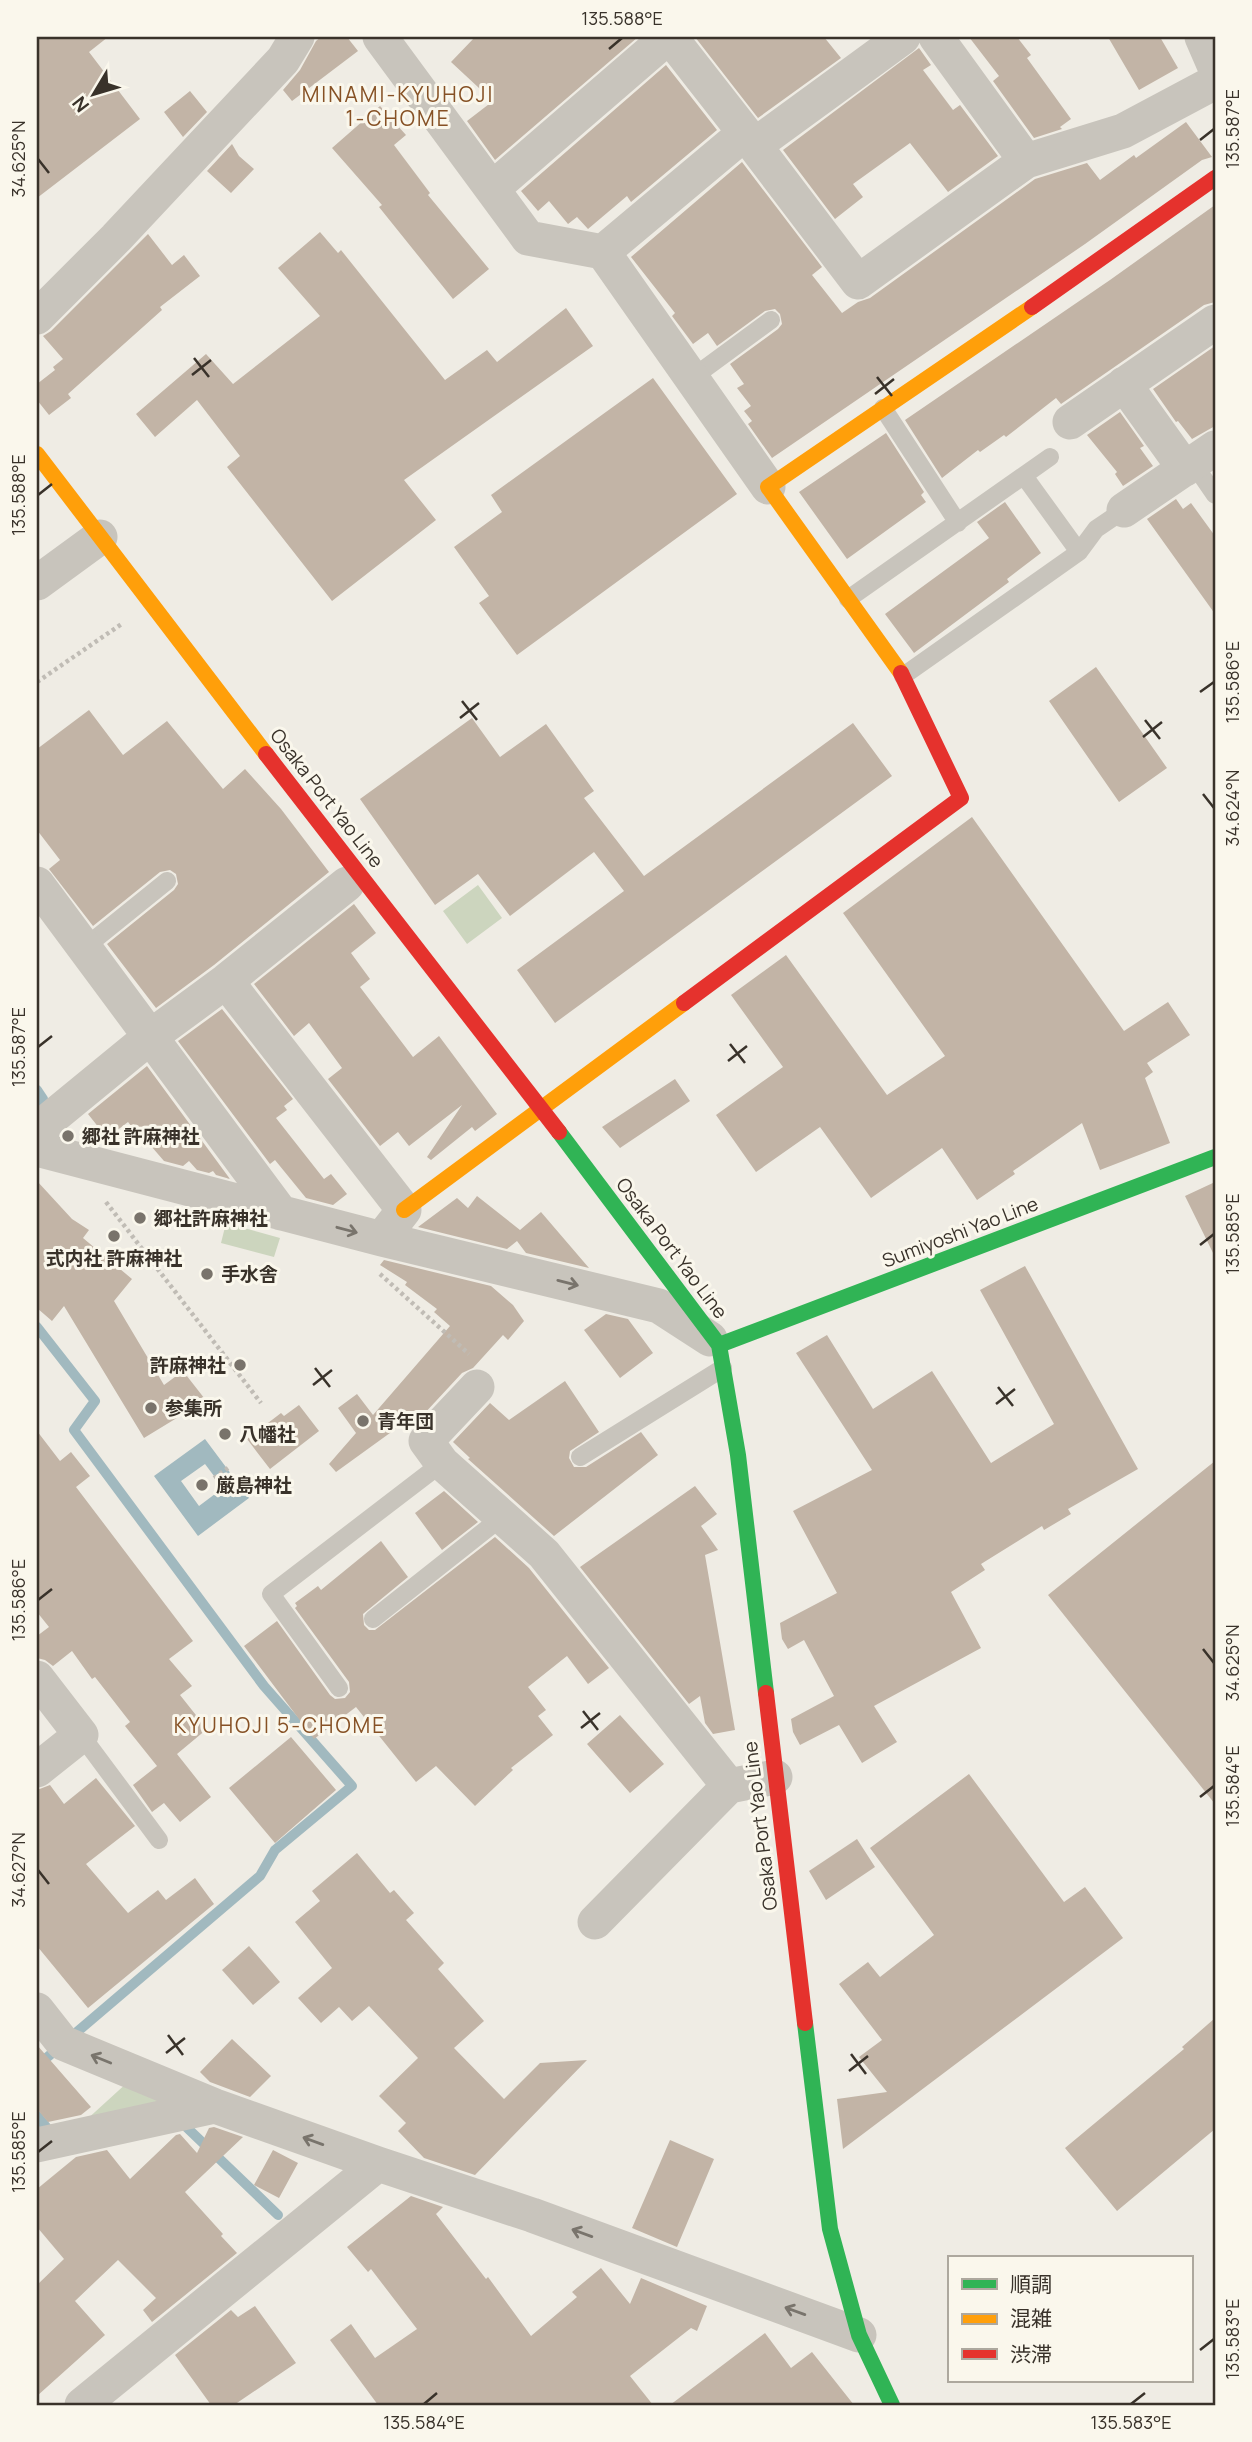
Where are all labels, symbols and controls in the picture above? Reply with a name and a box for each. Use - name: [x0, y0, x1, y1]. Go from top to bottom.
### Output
- text: 135.588°E: [581, 6, 663, 30]
- north arrow: [60, 60, 130, 130]
- district label: MINAMI-KYUHOJI 1-CHOME: [302, 80, 494, 132]
- text: 135.587°E: [1220, 89, 1244, 169]
- text: N: [66, 91, 95, 118]
- text: 34.625°N: [6, 120, 30, 198]
- text: 135.588°E: [6, 454, 30, 536]
- text: 135.586°E: [1220, 641, 1244, 723]
- street label: Osaka Port Yao Line: [264, 723, 390, 873]
- text: 34.624°N: [1220, 770, 1244, 846]
- text: 135.587°E: [6, 1007, 30, 1087]
- place label: 郷社 許麻神社: [82, 1123, 200, 1149]
- marker: 郷社 許麻神社: [60, 1128, 76, 1144]
- street label: Osaka Port Yao Line: [610, 1172, 734, 1324]
- street label: Sumiyoshi Yao Line: [878, 1190, 1042, 1274]
- text: 135.585°E: [1220, 1193, 1244, 1275]
- place label: 郷社許麻神社: [154, 1205, 268, 1231]
- marker: 郷社許麻神社: [132, 1210, 148, 1226]
- one-way arrow: [336, 1224, 358, 1237]
- marker: 式内社 許麻神社: [106, 1228, 122, 1244]
- place label: 式内社 許麻神社: [46, 1245, 182, 1271]
- place label: 手水舎: [221, 1261, 278, 1287]
- marker: 手水舎: [199, 1266, 215, 1282]
- one-way arrow: [556, 1277, 579, 1290]
- place label: 許麻神社: [150, 1352, 226, 1378]
- marker: 許麻神社: [232, 1357, 248, 1373]
- place label: 参集所: [165, 1395, 222, 1421]
- marker: 参集所: [143, 1400, 159, 1416]
- place label: 青年団: [377, 1408, 434, 1434]
- marker: 青年団: [355, 1413, 371, 1429]
- place label: 八幡社: [239, 1421, 296, 1447]
- marker: 八幡社: [217, 1426, 233, 1442]
- place label: 厳島神社: [216, 1472, 292, 1498]
- marker: 厳島神社: [194, 1477, 210, 1493]
- text: 135.586°E: [6, 1559, 30, 1641]
- text: 34.625°N: [1220, 1624, 1244, 1702]
- district label: KYUHOJI 5-CHOME: [174, 1711, 386, 1739]
- street label: Osaka Port Yao Line: [737, 1740, 783, 1912]
- text: 135.584°E: [1220, 1745, 1244, 1827]
- text: 34.627°N: [6, 1832, 30, 1908]
- one-way arrow: [91, 2052, 113, 2065]
- text: 135.585°E: [6, 2111, 30, 2193]
- one-way arrow: [303, 2134, 325, 2146]
- one-way arrow: [571, 2226, 593, 2238]
- legend: [948, 2256, 1192, 2382]
- text: 順調: [1010, 2270, 1052, 2298]
- text: 135.583°E: [1220, 2298, 1244, 2380]
- one-way arrow: [785, 2304, 807, 2317]
- text: 混雑: [1010, 2304, 1052, 2332]
- text: 渋滞: [1010, 2340, 1052, 2368]
- text: 135.584°E: [383, 2410, 465, 2434]
- text: 135.583°E: [1090, 2410, 1172, 2434]

